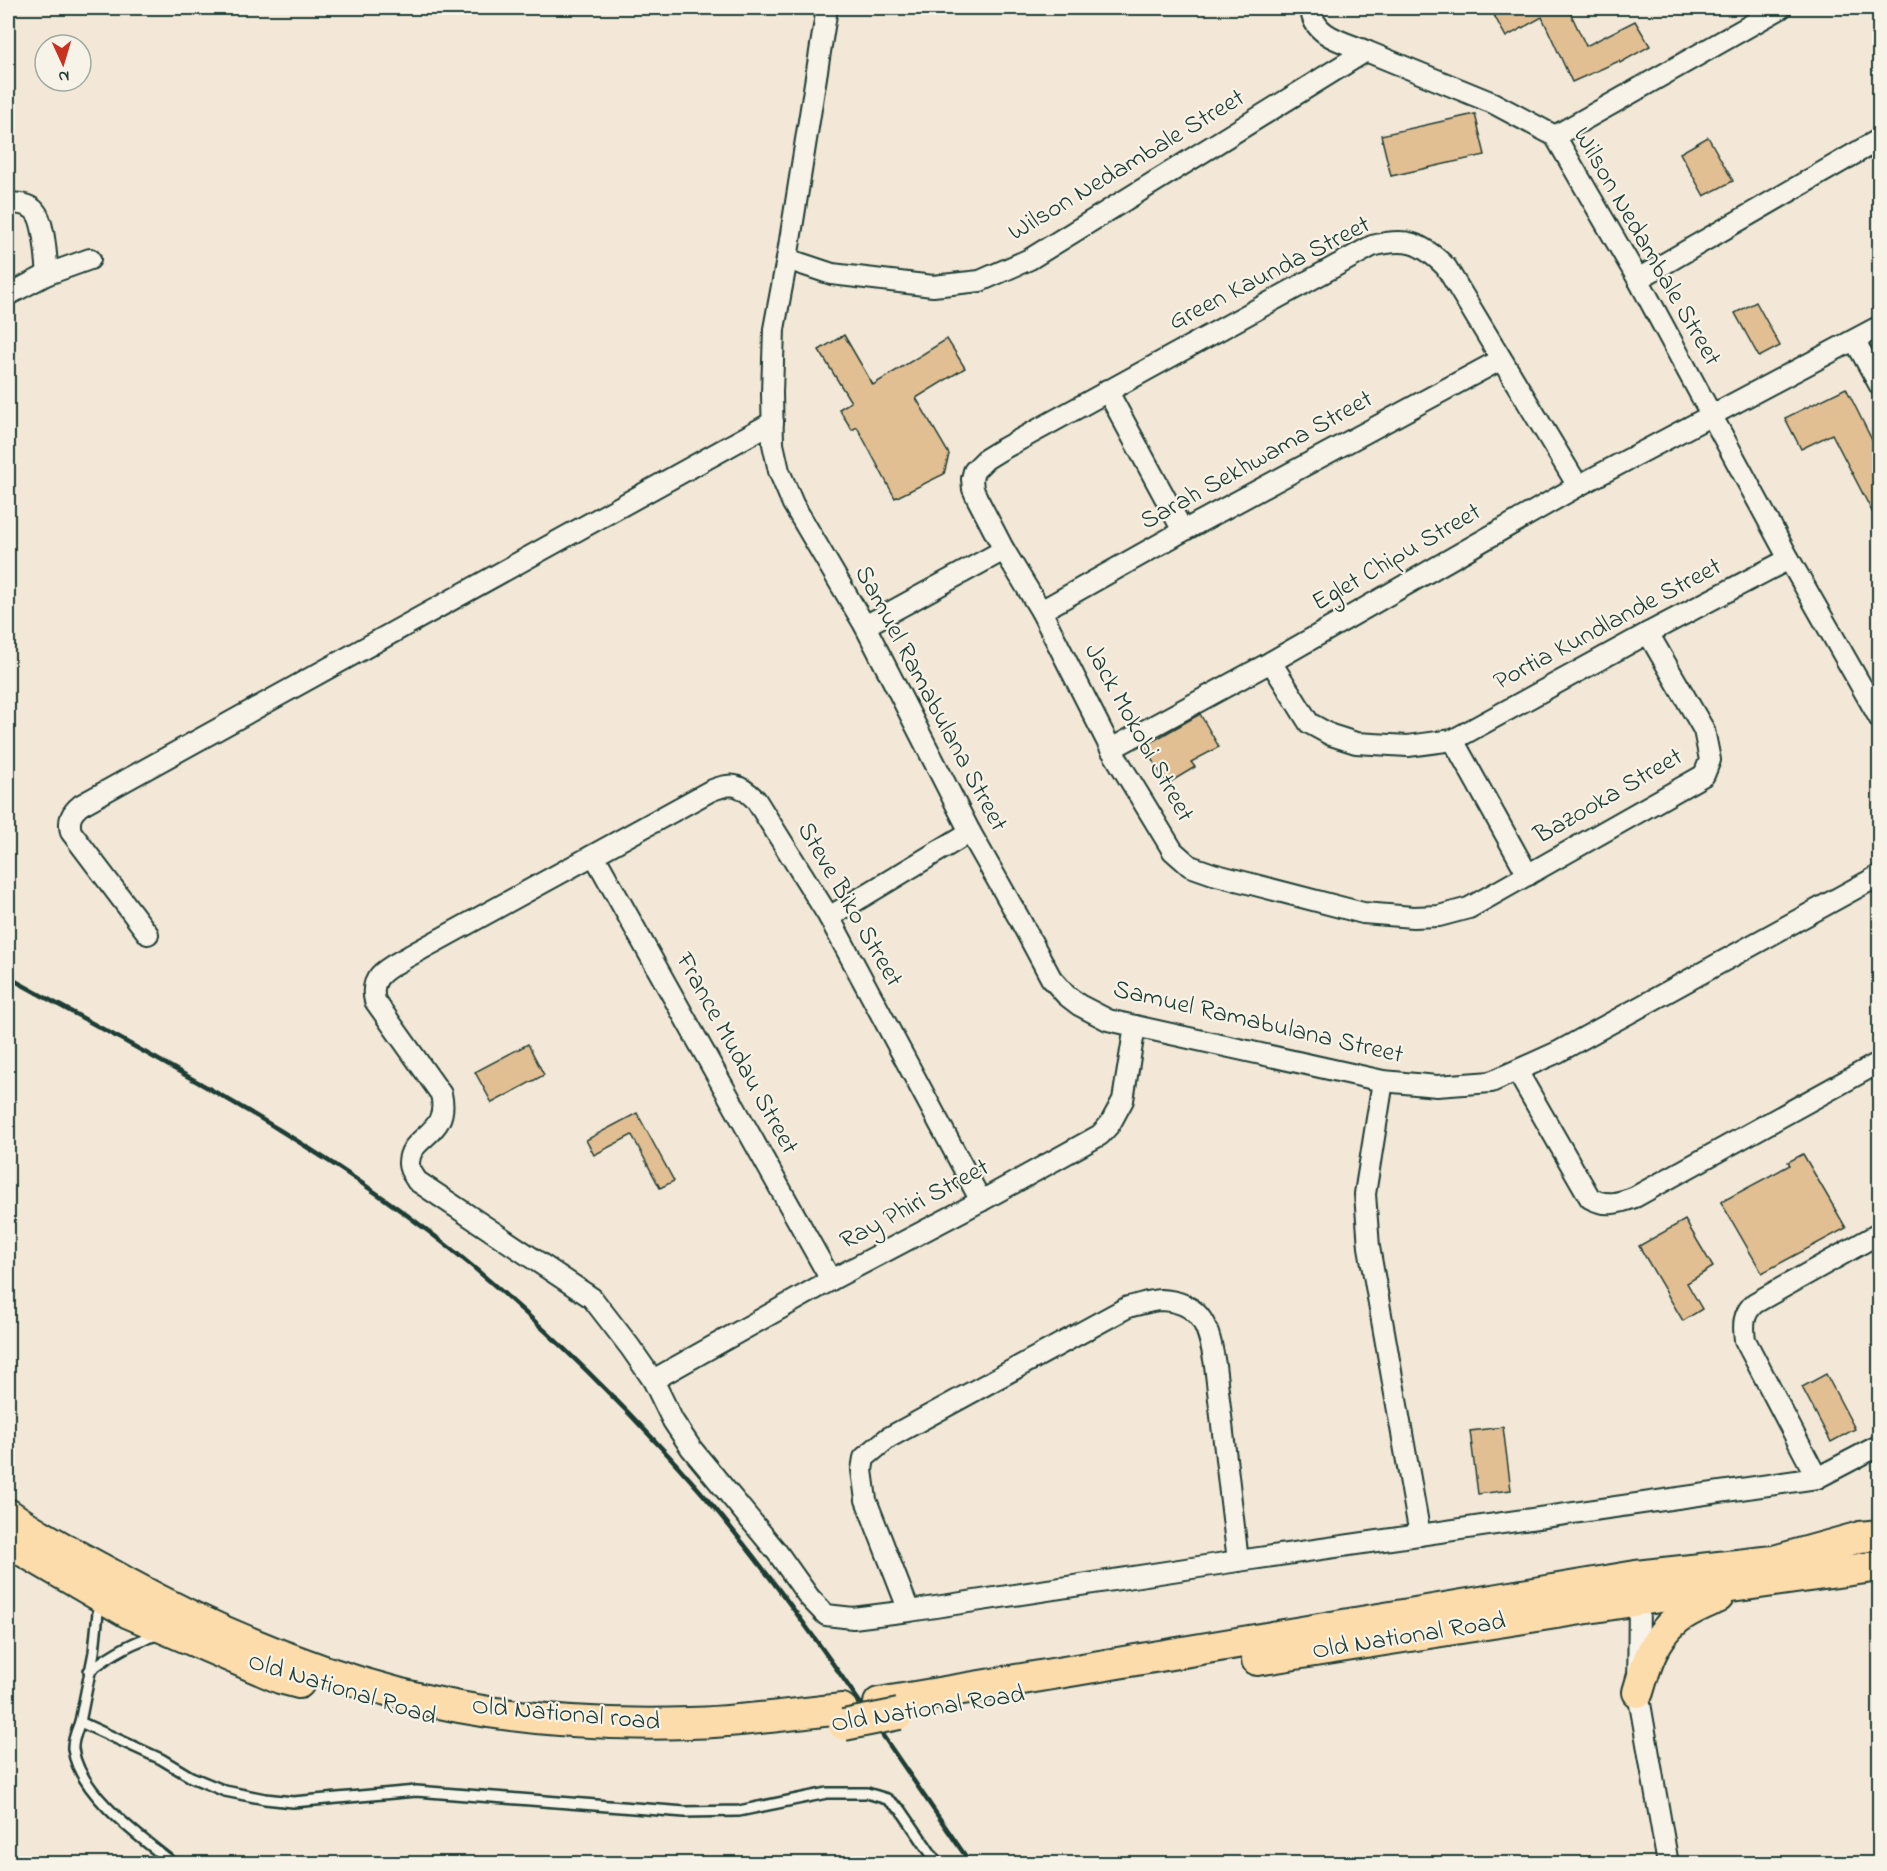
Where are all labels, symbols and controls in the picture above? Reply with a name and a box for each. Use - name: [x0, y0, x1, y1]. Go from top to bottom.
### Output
- north arrow: [33, 33, 93, 93]
- text: N: [57, 64, 70, 88]
- street label: Wilson Nedambale Street: [1001, 80, 1253, 252]
- street label: Wilson Nedambale Street: [1562, 120, 1730, 374]
- street label: Green Kaunda Street: [1163, 207, 1378, 341]
- street label: Sarah Sekhwama Street: [1134, 381, 1381, 541]
- street label: Eglet Chipu Street: [1305, 494, 1489, 622]
- street label: Portia Kundlande Street: [1487, 549, 1729, 701]
- street label: Samuel Ramabulana Street: [844, 559, 1017, 839]
- street label: Jack Mokobi Street: [1073, 637, 1203, 830]
- street label: Bazooka Street: [1527, 739, 1691, 855]
- street label: Steve Biko Street: [786, 815, 912, 995]
- street label: France Mudau Street: [664, 945, 807, 1162]
- street label: Samuel Ramabulana Street: [1109, 971, 1407, 1075]
- street label: Ray Phiri Street: [833, 1149, 997, 1260]
- street label: Old National Road: [1310, 1603, 1509, 1671]
- street label: Old National Road: [243, 1643, 441, 1737]
- street label: Old National Road: [829, 1676, 1028, 1744]
- street label: Old National road: [470, 1688, 662, 1742]

